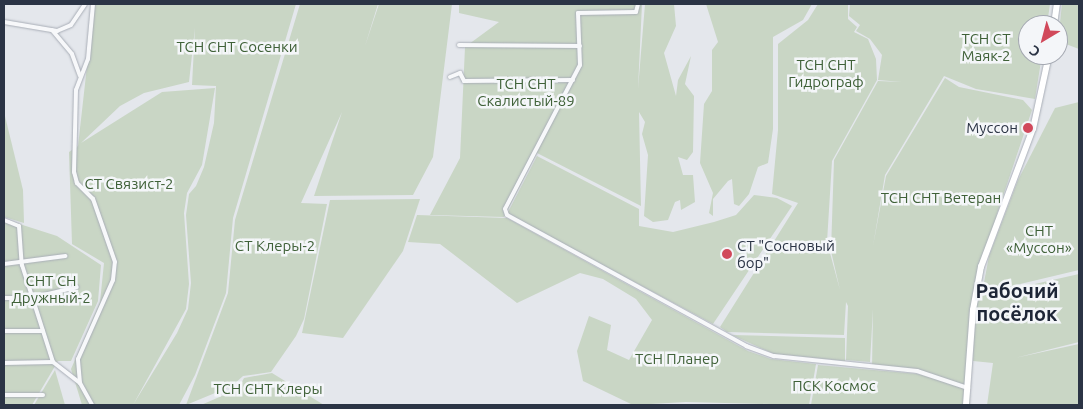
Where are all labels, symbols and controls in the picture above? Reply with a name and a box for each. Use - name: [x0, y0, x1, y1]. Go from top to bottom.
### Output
- north arrow: [1018, 15, 1068, 65]
- park label: ТСН СТ Маяк-2: [961, 29, 1011, 64]
- park label: ТСН СНТ Сосенки: [176, 38, 298, 56]
- text: С: [1026, 42, 1043, 60]
- park label: ТСН СНТ Гидрограф: [788, 55, 864, 90]
- park label: ТСН СНТ Скалистый-89: [477, 74, 575, 109]
- place label: Муссон: [966, 119, 1018, 137]
- marker: Муссон: [1022, 122, 1034, 134]
- park label: СТ Связист-2: [84, 175, 174, 193]
- park label: ТСН СНТ Ветеран: [881, 189, 1001, 207]
- park label: СНТ «Муссон»: [1006, 221, 1072, 256]
- place label: СТ "Сосновый бор": [737, 236, 835, 271]
- park label: СТ Клеры-2: [235, 237, 315, 255]
- marker: СТ "Сосновый бор": [721, 248, 733, 260]
- park label: СНТ СН Дружный-2: [11, 271, 91, 306]
- district label: Рабочий посёлок: [976, 278, 1058, 325]
- park label: ТСН Планер: [635, 350, 719, 368]
- park label: ПСК Космос: [792, 377, 876, 395]
- park label: ТСН СНТ Клеры: [213, 380, 323, 398]

